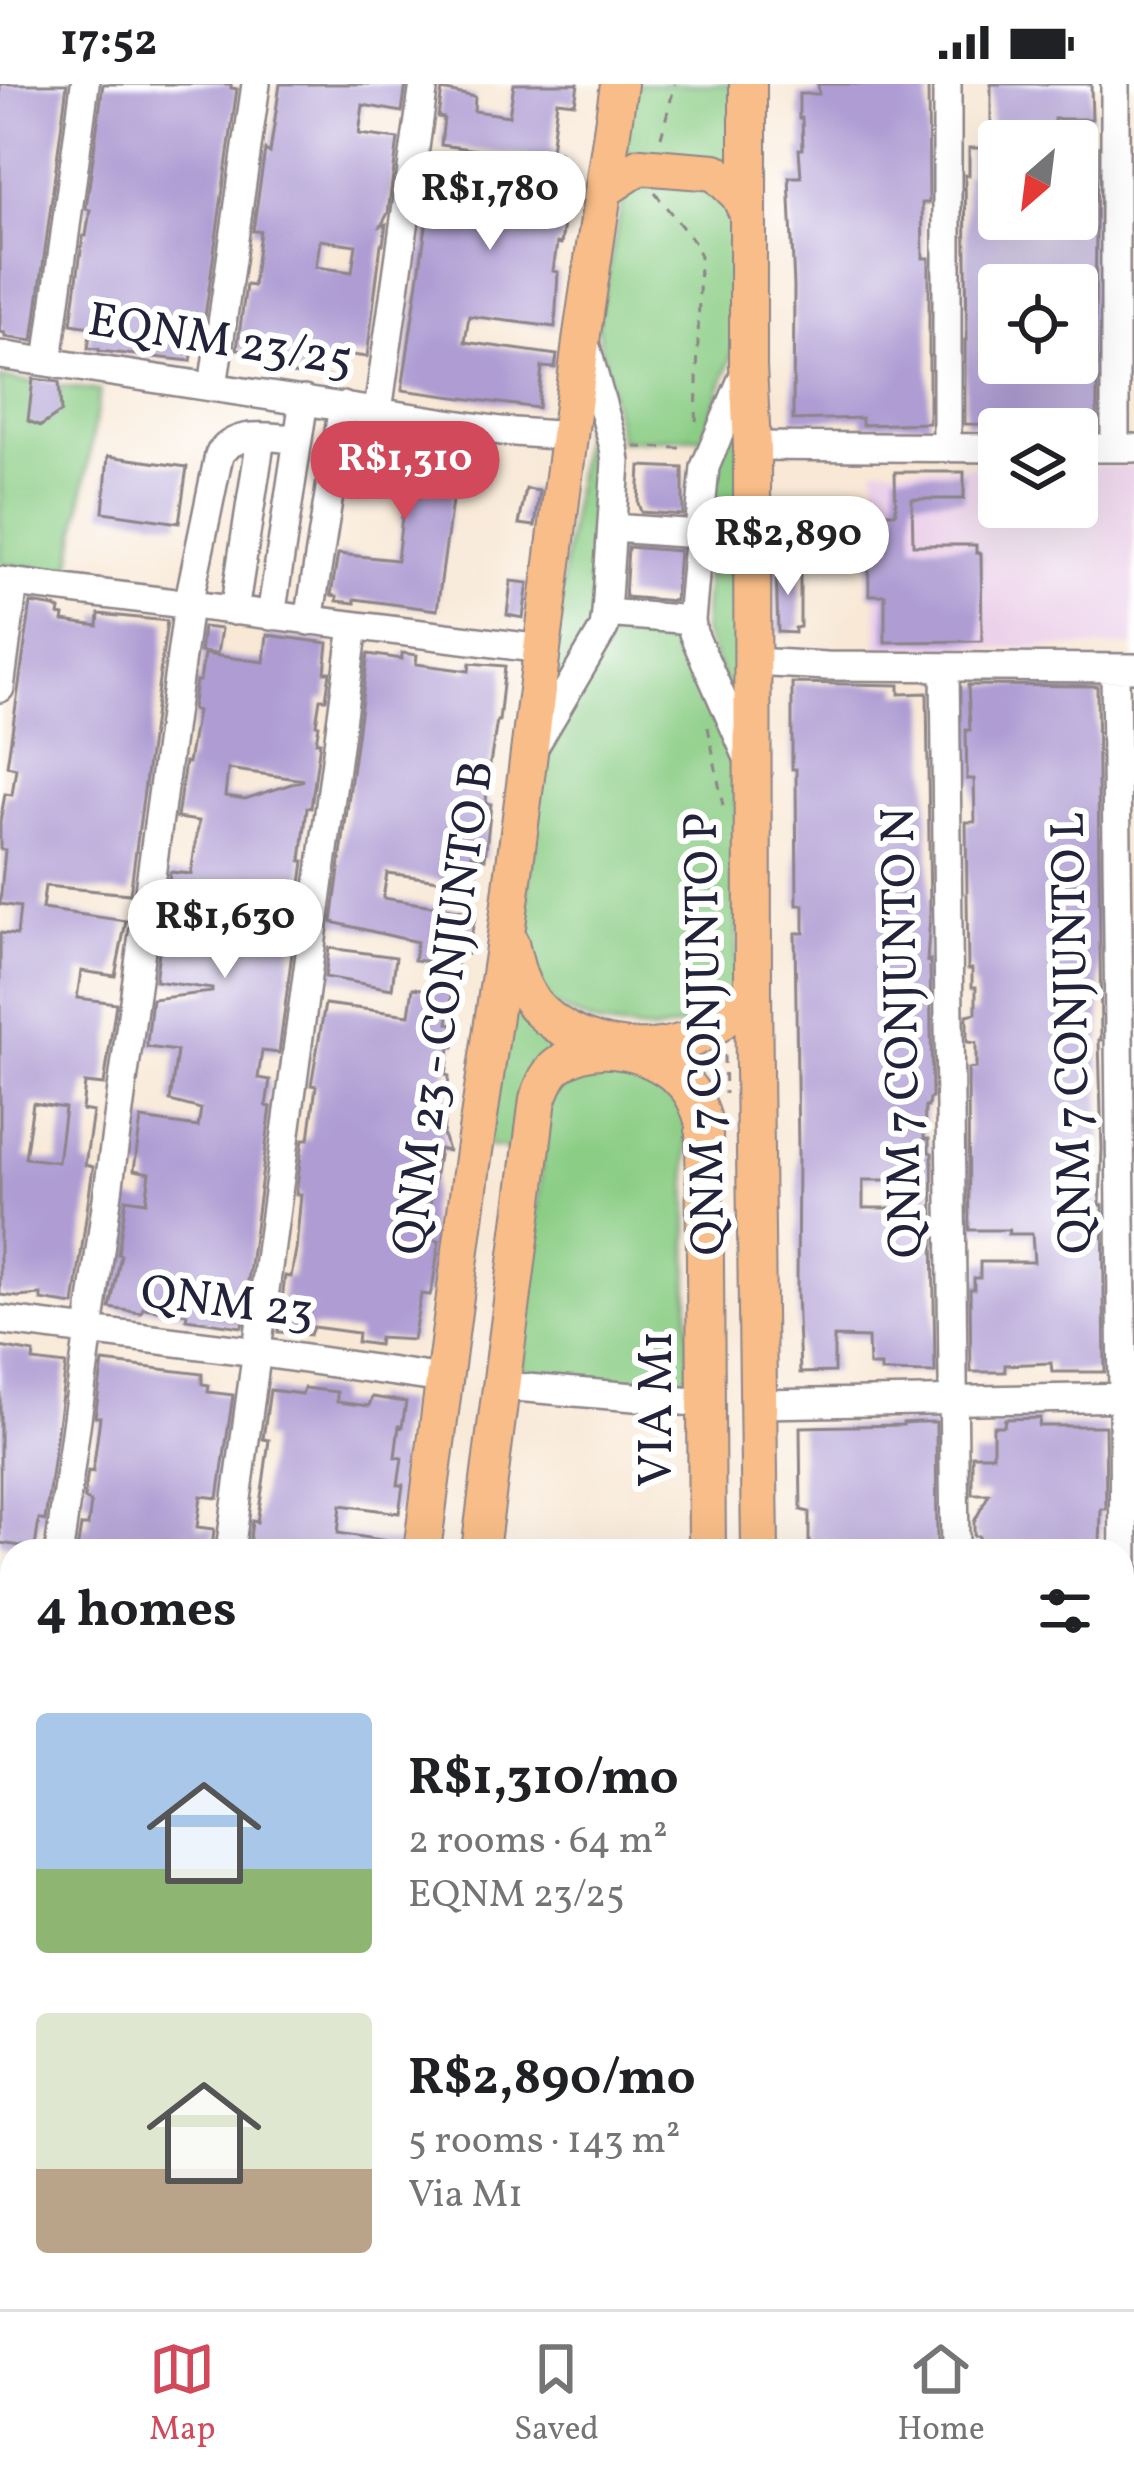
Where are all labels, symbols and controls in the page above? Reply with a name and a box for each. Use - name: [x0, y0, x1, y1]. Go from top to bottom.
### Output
- text: 17:52: [60, 11, 157, 74]
- north arrow: [978, 120, 1098, 240]
- map controls: [978, 120, 1098, 528]
- pin: R$1,780: [379, 151, 601, 253]
- text: R$1,780: [421, 163, 559, 217]
- button: locate: [978, 264, 1098, 384]
- street label: EQNM 23/25: [83, 288, 357, 396]
- button: layers: [978, 408, 1098, 528]
- pin: R$1,310: [294, 421, 516, 523]
- text: R$1,310: [338, 433, 472, 487]
- pin: R$2,890: [677, 496, 899, 598]
- text: R$2,890: [714, 508, 862, 562]
- street label: QNM 23 - CONJUNTO B: [377, 757, 513, 1259]
- street label: QNM 7 CONJUNTO N: [867, 807, 941, 1259]
- street label: QNM 7 CONJUNTO L: [1037, 811, 1111, 1255]
- street label: QNM 7 CONJUNTO P: [670, 812, 744, 1256]
- pin: R$1,630: [114, 879, 336, 981]
- text: R$1,630: [155, 891, 295, 945]
- street label: QNM 23: [137, 1260, 317, 1348]
- street label: VIA M1: [625, 1331, 692, 1487]
- text: 4 homes: [36, 1576, 237, 1647]
- icon: filters: [1032, 1578, 1098, 1644]
- text: R$1,310/mo: [408, 1744, 679, 1815]
- icon: home: [132, 1761, 276, 1905]
- text: 2 rooms · 64 m²: [408, 1815, 668, 1869]
- text: EQNM 23/25: [408, 1869, 625, 1923]
- text: R$2,890/mo: [408, 2044, 696, 2115]
- icon: home: [132, 2061, 276, 2205]
- text: 5 rooms · 143 m²: [408, 2115, 680, 2169]
- text: Via M1: [408, 2169, 523, 2223]
- tab: Map: [149, 2336, 215, 2454]
- tab: Saved: [514, 2336, 599, 2454]
- tab: Home: [897, 2336, 985, 2454]

